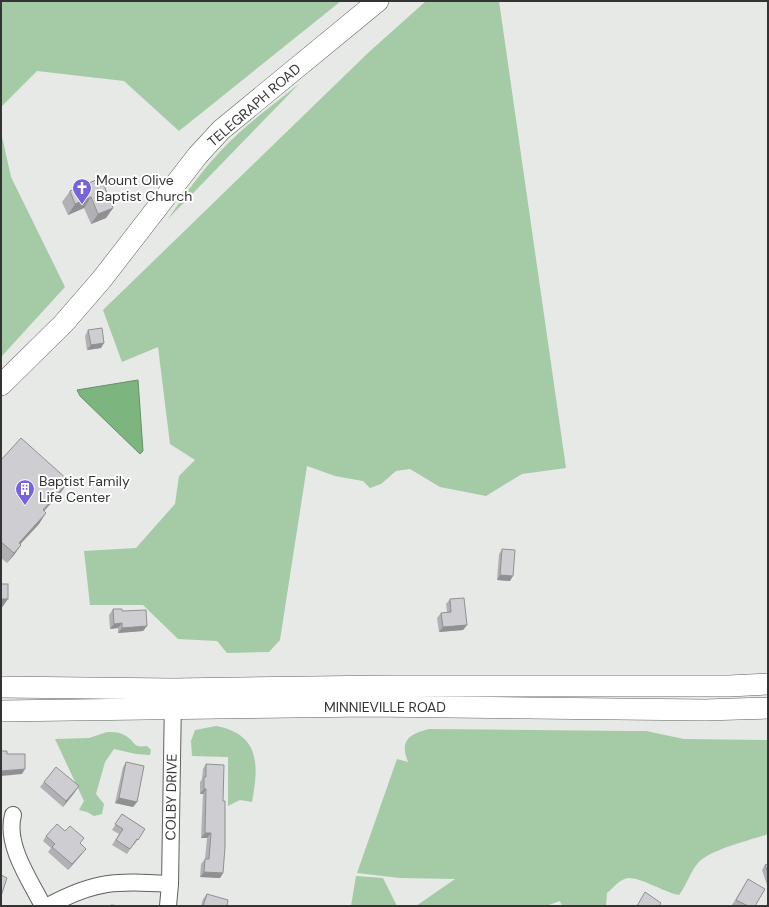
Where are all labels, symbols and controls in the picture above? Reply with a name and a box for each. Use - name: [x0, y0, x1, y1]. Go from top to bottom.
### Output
- street label: TELEGRAPH ROAD: [204, 59, 304, 151]
- place label: Mount Olive Baptist Church: [96, 171, 192, 205]
- church icon: Mount Olive Baptist Church: [71, 177, 93, 205]
- place label: Baptist Family Life Center: [39, 472, 130, 506]
- building icon: Baptist Family Life Center: [14, 478, 36, 506]
- street label: MINNIEVILLE ROAD: [324, 698, 446, 716]
- street label: COLBY DRIVE: [161, 753, 181, 840]

